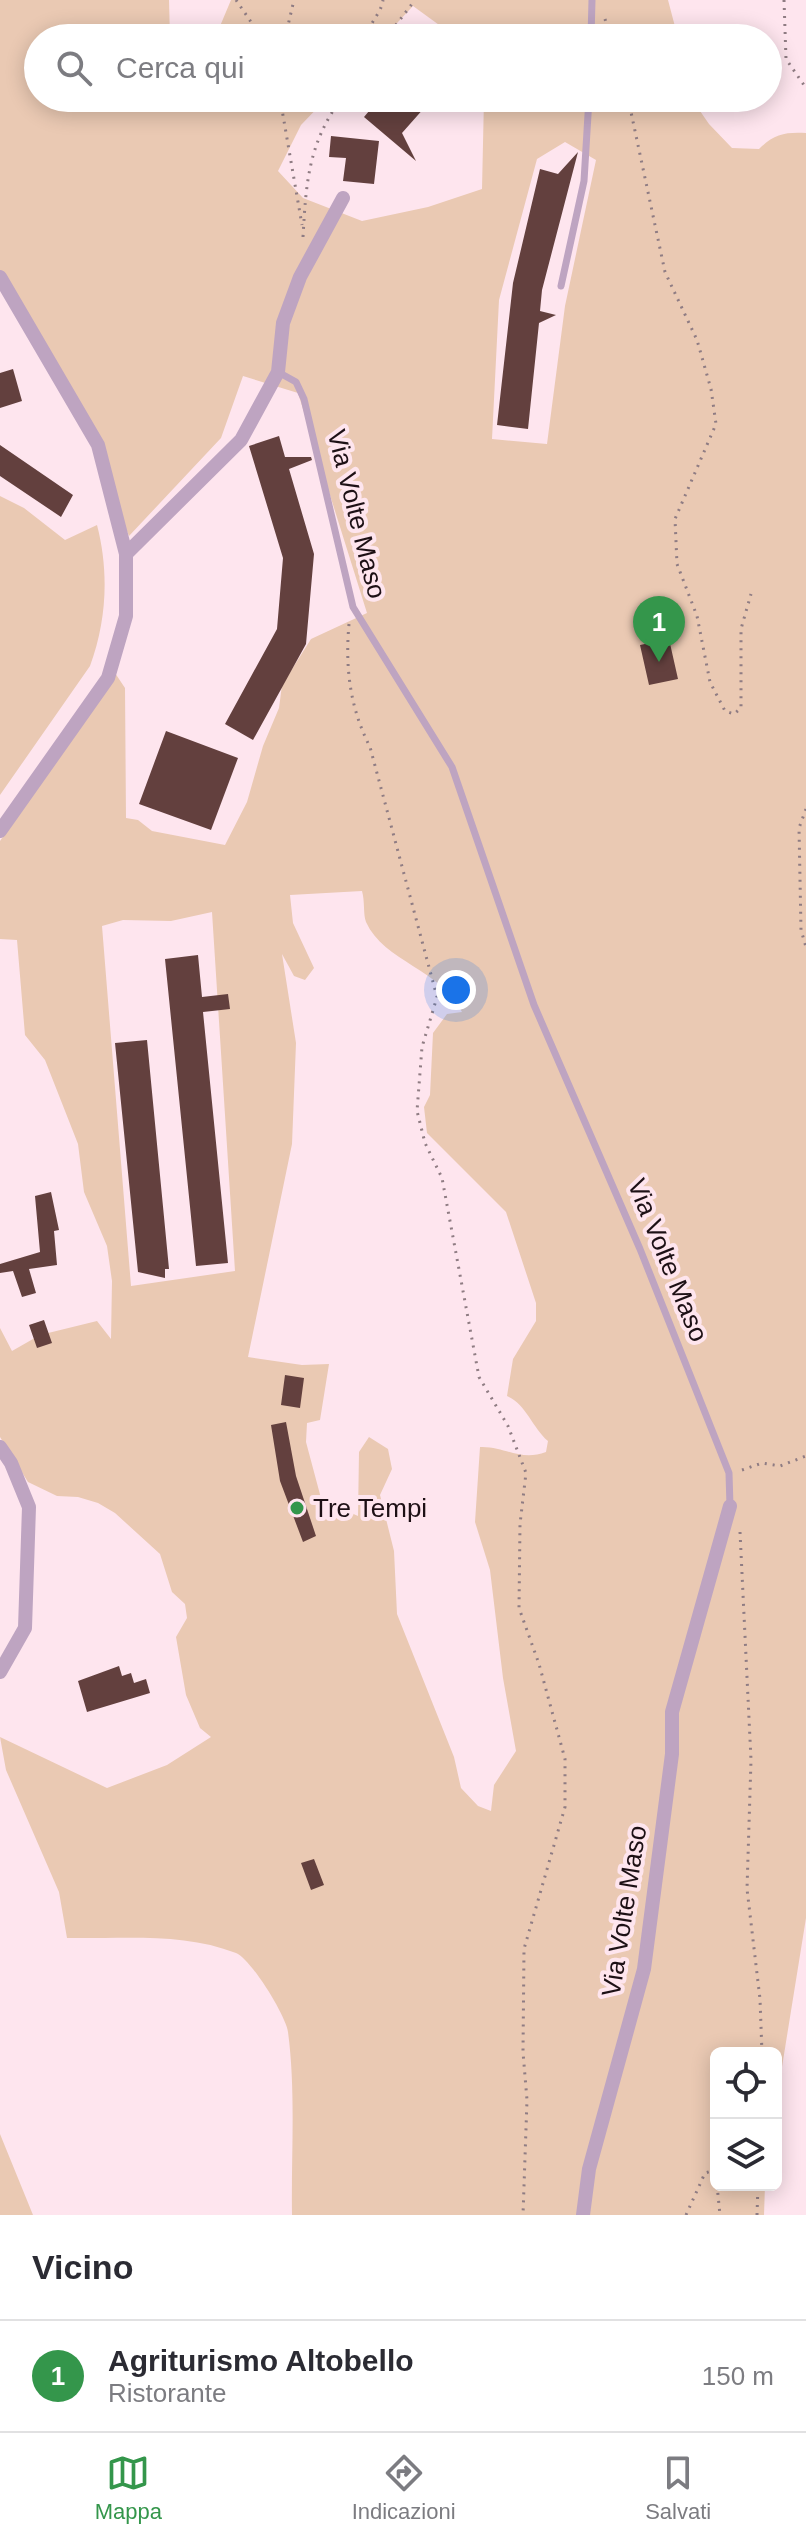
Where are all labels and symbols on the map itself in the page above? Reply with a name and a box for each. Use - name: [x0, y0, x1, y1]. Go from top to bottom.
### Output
- street label: Via Volte Maso: [322, 426, 392, 602]
- pin: 1: [633, 596, 685, 662]
- your location: [436, 970, 476, 1010]
- street label: Via Volte Maso: [622, 1174, 714, 1346]
- place label: Tre Tempi: [313, 1493, 427, 1523]
- marker: Tre Tempi: [288, 1499, 306, 1517]
- street label: Via Volte Maso: [596, 1823, 652, 1999]

